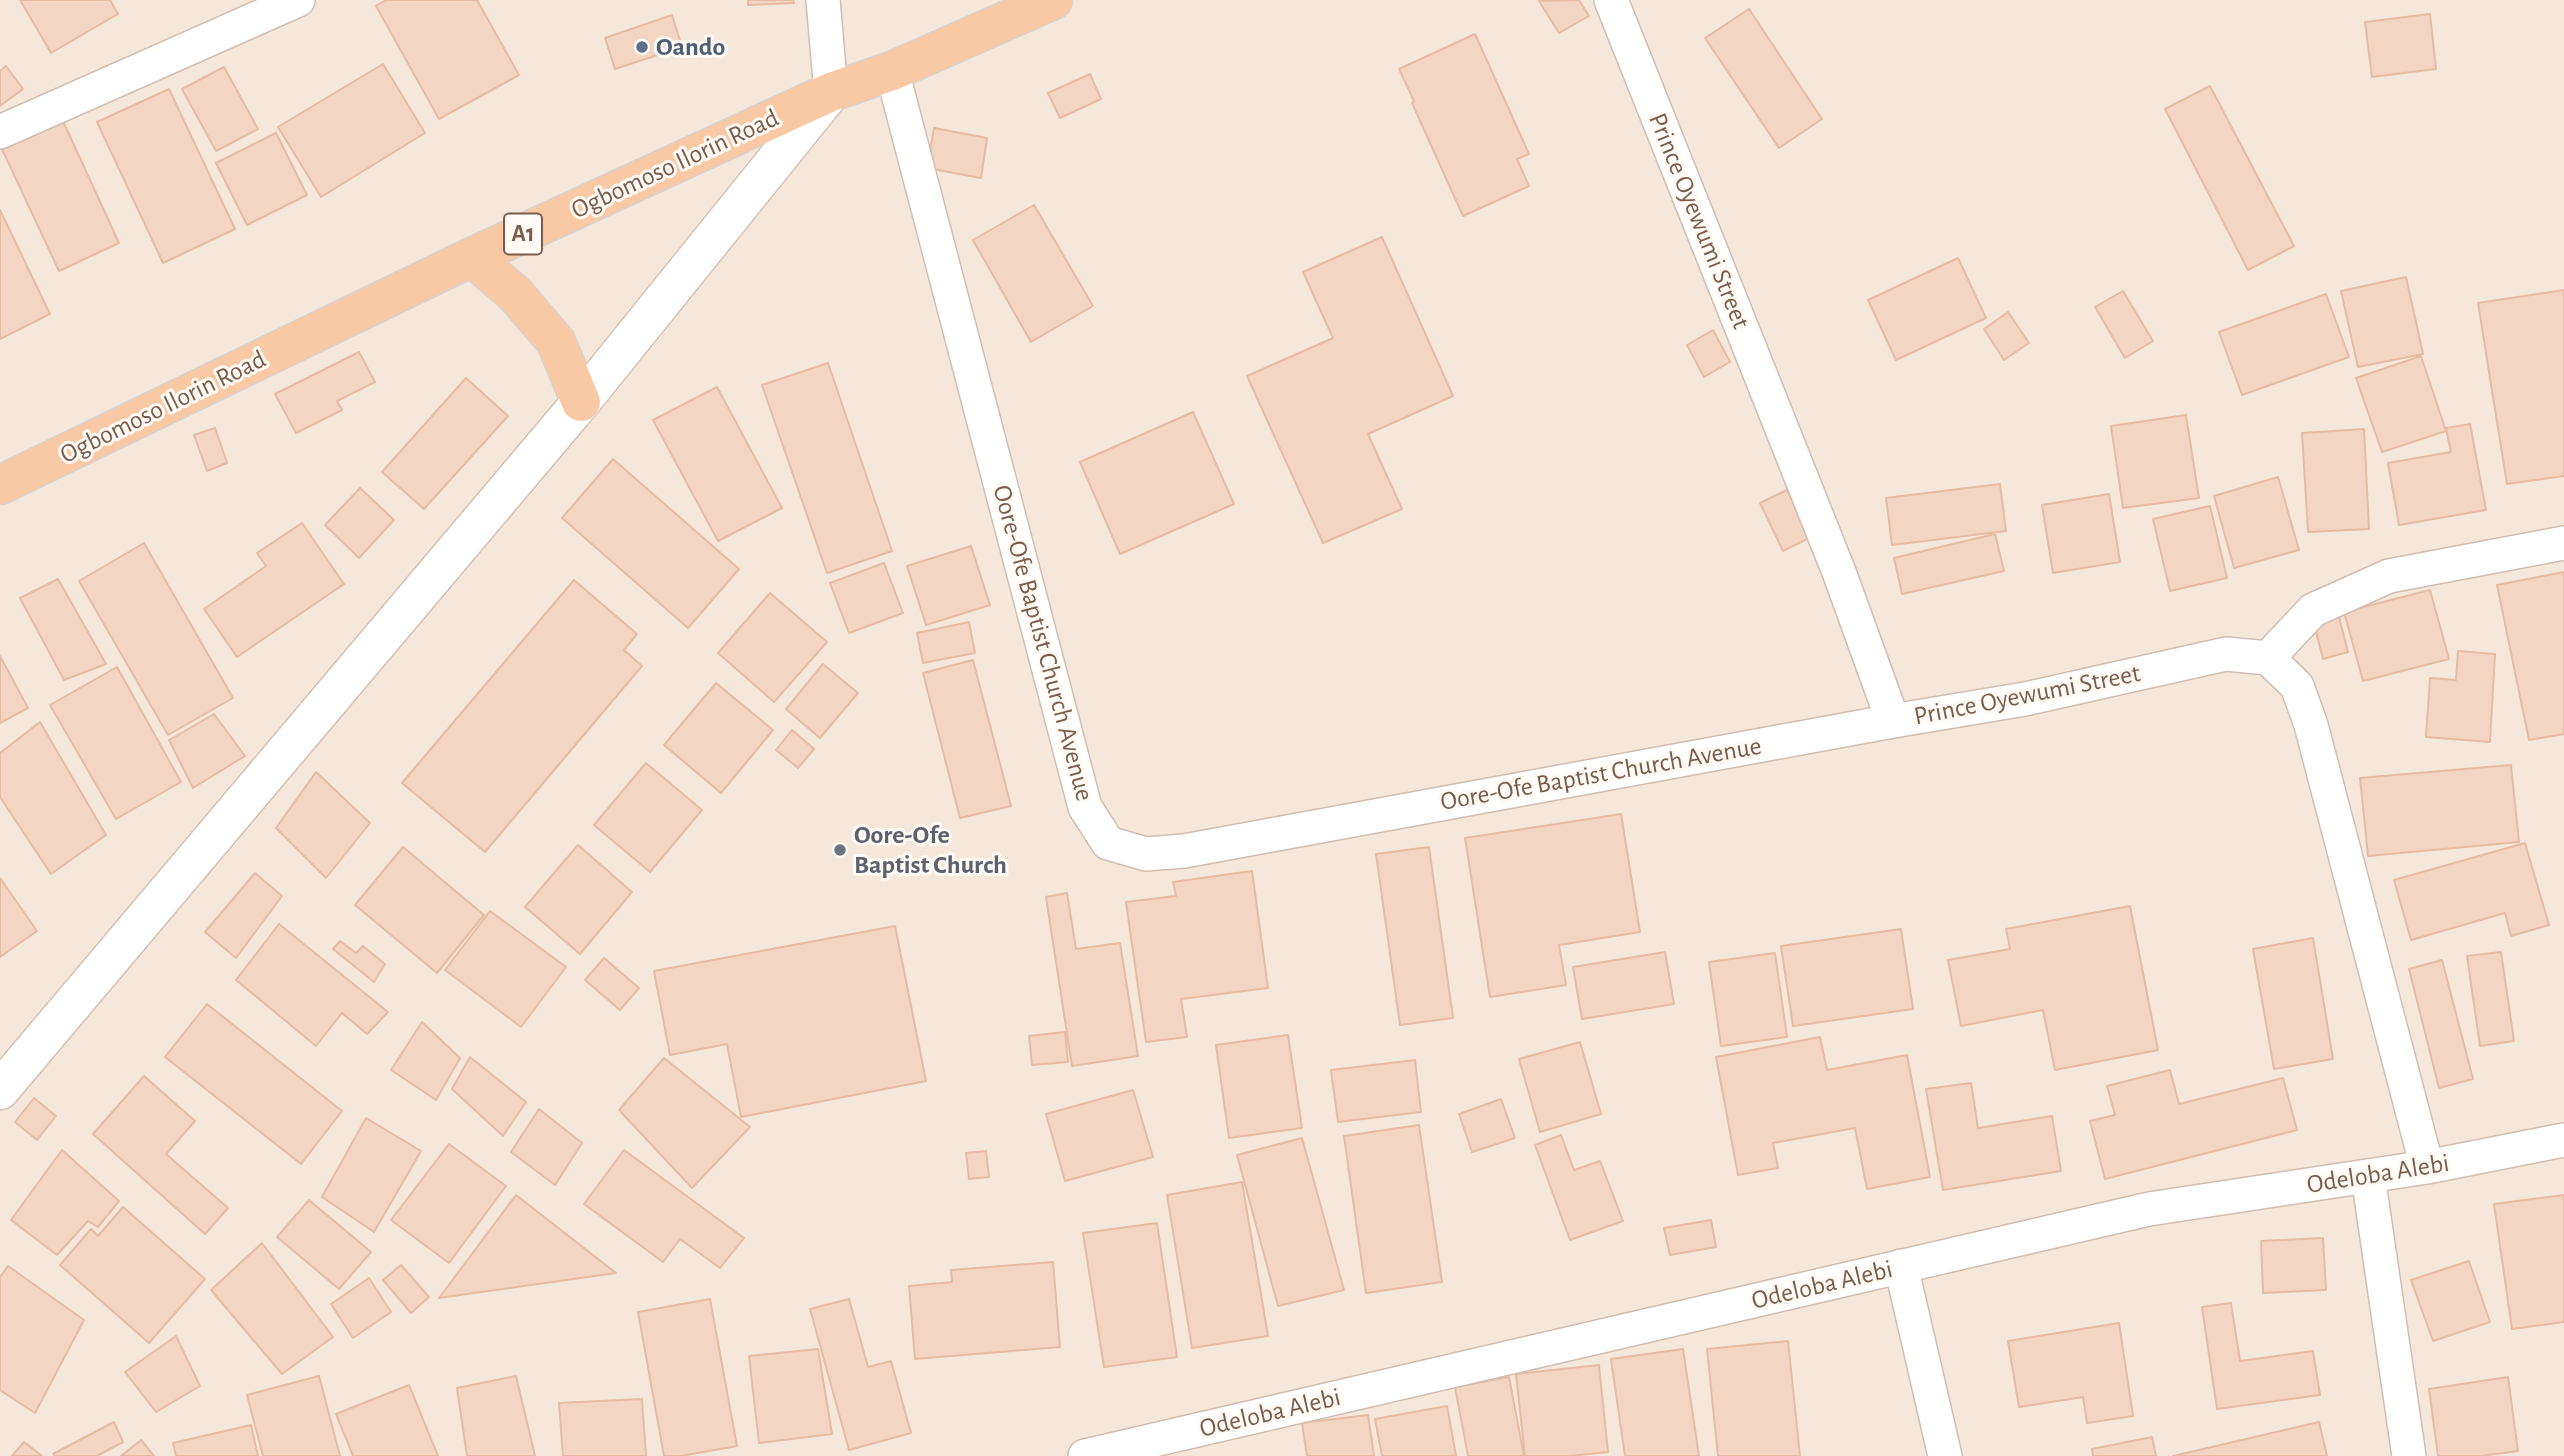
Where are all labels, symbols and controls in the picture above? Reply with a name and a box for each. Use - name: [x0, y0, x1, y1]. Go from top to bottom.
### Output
- place label: Oando: [656, 31, 725, 63]
- marker: Oando: [634, 39, 650, 55]
- street label: Ogbomoso Ilorin Road: [566, 102, 784, 226]
- street label: Prince Oyewumi Street: [1641, 109, 1757, 333]
- road number: A1: [504, 214, 542, 255]
- street label: Ogbomoso Ilorin Road: [55, 344, 271, 470]
- street label: Oore-Ofe Baptist Church Avenue: [986, 482, 1100, 804]
- street label: Prince Oyewumi Street: [1911, 658, 2143, 732]
- street label: Oore-Ofe Baptist Church Avenue: [1438, 730, 1764, 818]
- place label: Oore-Ofe Baptist Church: [854, 819, 1007, 880]
- marker: Oore-Ofe Baptist Church: [832, 842, 848, 858]
- street label: Odeloba Alebi: [2304, 1147, 2452, 1201]
- street label: Odeloba Alebi: [1748, 1254, 1896, 1316]
- street label: Odeloba Alebi: [1196, 1382, 1344, 1444]

